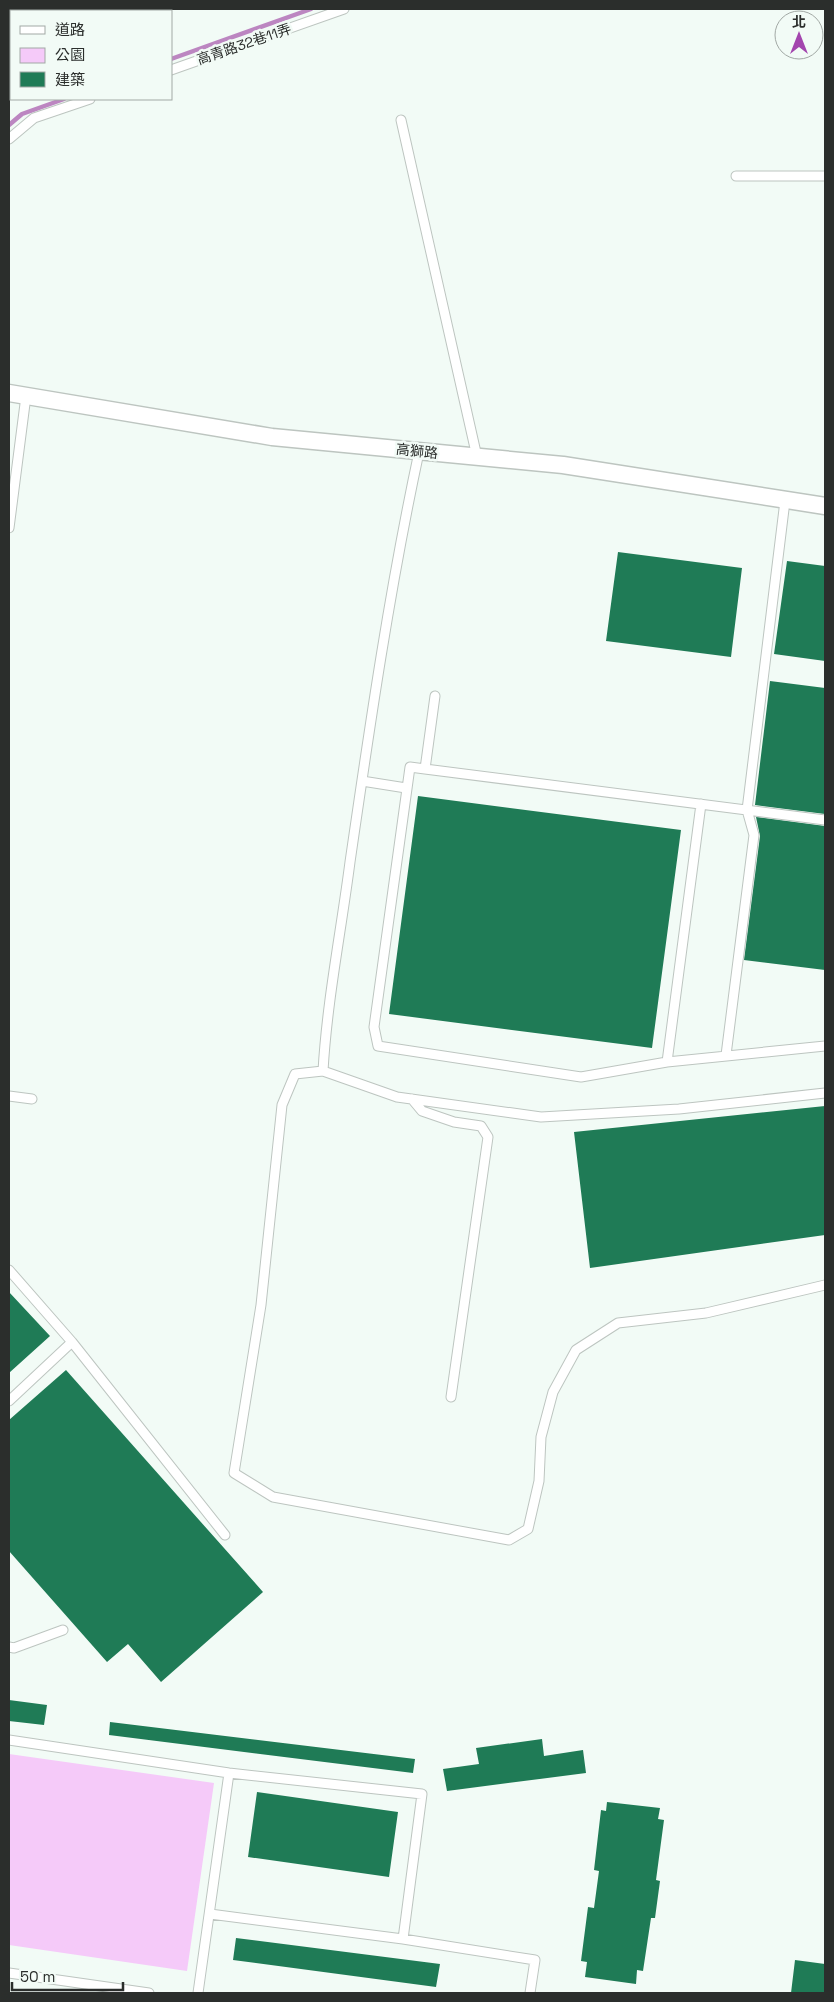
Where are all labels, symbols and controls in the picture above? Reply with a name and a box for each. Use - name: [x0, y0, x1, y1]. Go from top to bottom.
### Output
- legend: [10, 10, 172, 100]
- north arrow: [774, 10, 824, 60]
- text: 北: [792, 13, 806, 31]
- street label: 高青路32巷11弄: [194, 19, 294, 69]
- text: 道路: [55, 20, 85, 39]
- text: 公園: [55, 45, 85, 64]
- text: 建築: [55, 70, 85, 89]
- street label: 高獅路: [395, 440, 439, 462]
- scale bar: [12, 1960, 124, 1992]
- text: 50 m: [20, 1967, 55, 1986]

